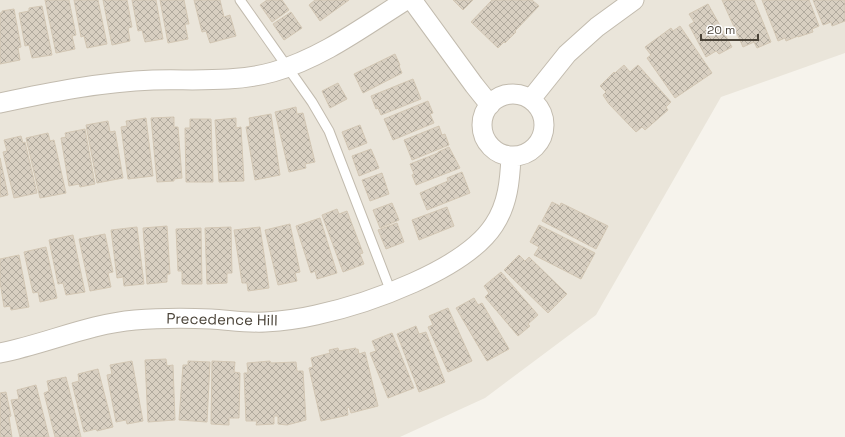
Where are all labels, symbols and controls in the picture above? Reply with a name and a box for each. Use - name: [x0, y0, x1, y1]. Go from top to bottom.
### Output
- scale bar: [701, 16, 758, 42]
- text: 20 m: [707, 22, 735, 38]
- street label: Precedence Hill: [166, 309, 278, 329]

